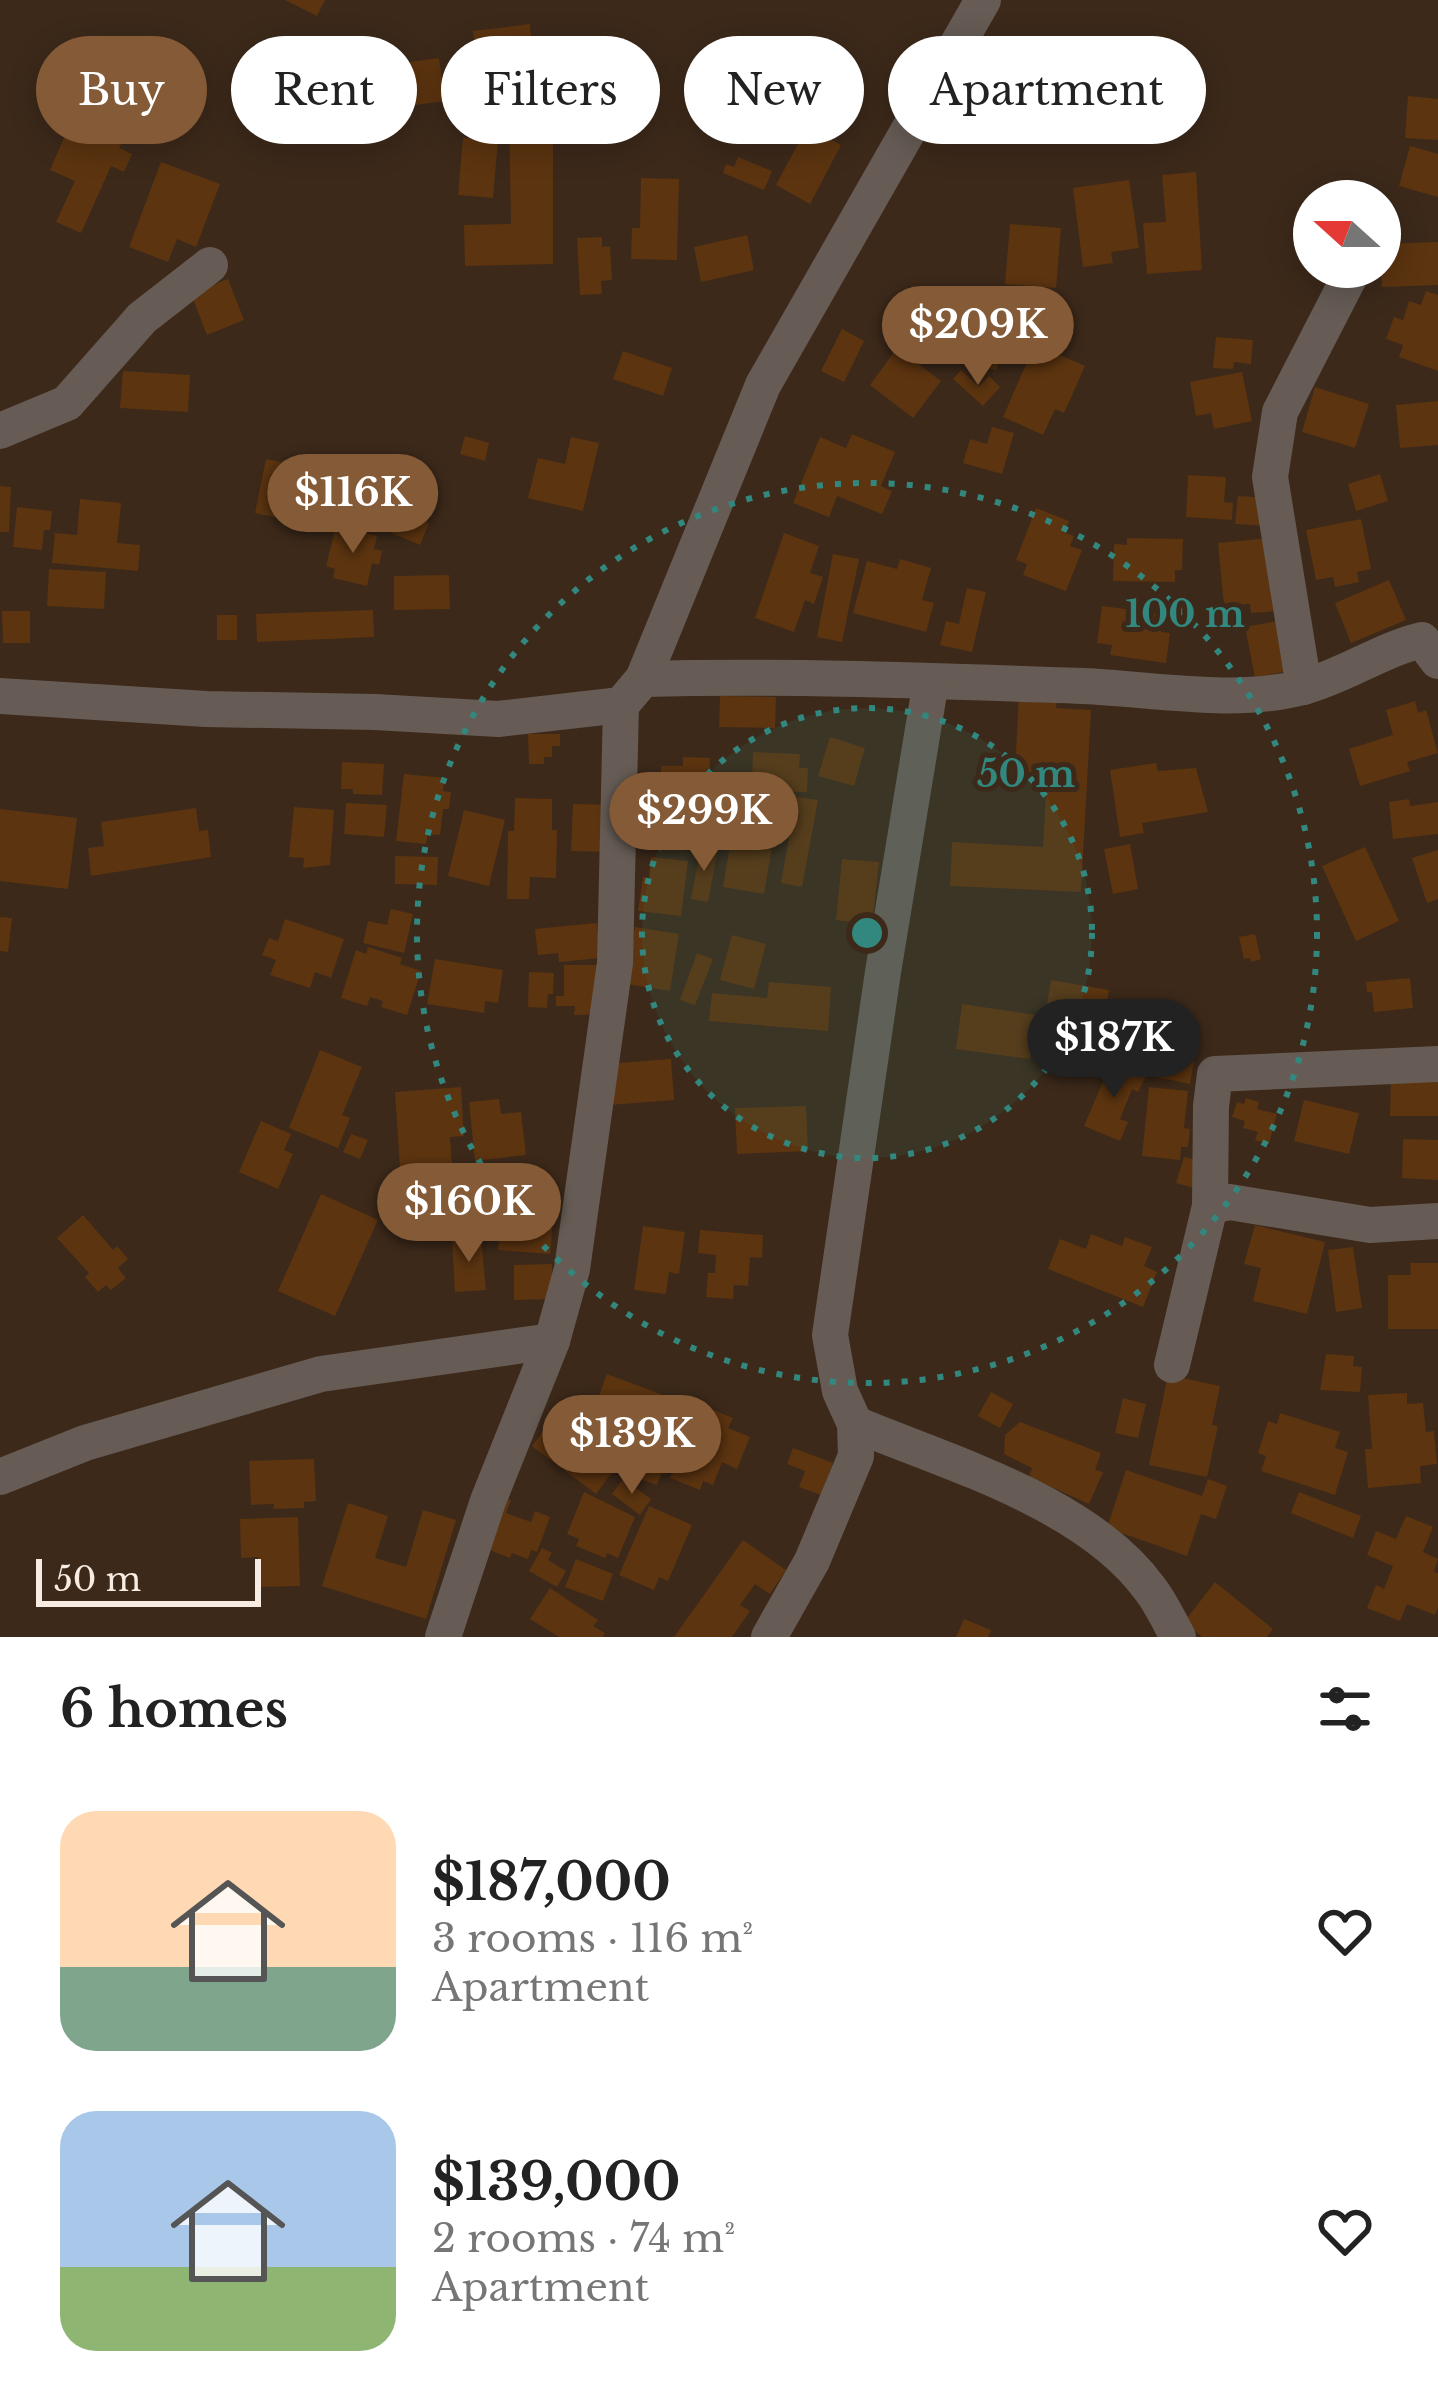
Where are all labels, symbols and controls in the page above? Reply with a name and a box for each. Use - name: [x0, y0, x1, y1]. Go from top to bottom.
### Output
- chip: Buy: [36, 36, 207, 144]
- chip: Rent: [231, 36, 417, 144]
- chip: Filters: [441, 36, 660, 144]
- chip: New: [684, 36, 864, 144]
- chip: Apartment: [888, 36, 1206, 144]
- north arrow: [1293, 180, 1401, 288]
- map controls: [1293, 180, 1401, 288]
- pin: $209K: [894, 286, 1062, 388]
- text: $209K: [909, 300, 1047, 349]
- pin: $116K: [269, 454, 437, 556]
- text: $116K: [294, 468, 412, 517]
- text: 100 m: [1125, 592, 1245, 637]
- text: 50 m: [977, 752, 1075, 797]
- pin: $299K: [620, 772, 788, 874]
- text: $299K: [636, 786, 772, 835]
- centre of rings: [846, 912, 888, 954]
- pin: $187K: [1030, 999, 1198, 1101]
- text: $187K: [1054, 1013, 1174, 1062]
- pin: $160K: [385, 1163, 553, 1265]
- text: $160K: [404, 1177, 534, 1226]
- pin: $139K: [548, 1395, 716, 1497]
- text: $139K: [569, 1409, 695, 1458]
- scale bar: [36, 1553, 261, 1606]
- text: 50 m: [54, 1559, 141, 1600]
- icon: filters: [1312, 1676, 1378, 1742]
- text: 6 homes: [60, 1678, 288, 1741]
- text: $187,000: [432, 1851, 671, 1914]
- icon: home: [156, 1859, 300, 2003]
- icon: heart: [1312, 1898, 1378, 1964]
- text: 3 rooms · 116 m²: [432, 1914, 753, 1963]
- text: Apartment: [432, 1963, 649, 2012]
- text: $139,000: [432, 2151, 680, 2214]
- icon: home: [156, 2159, 300, 2303]
- icon: heart: [1312, 2198, 1378, 2264]
- text: 2 rooms · 74 m²: [432, 2214, 735, 2263]
- text: Apartment: [432, 2263, 649, 2312]

